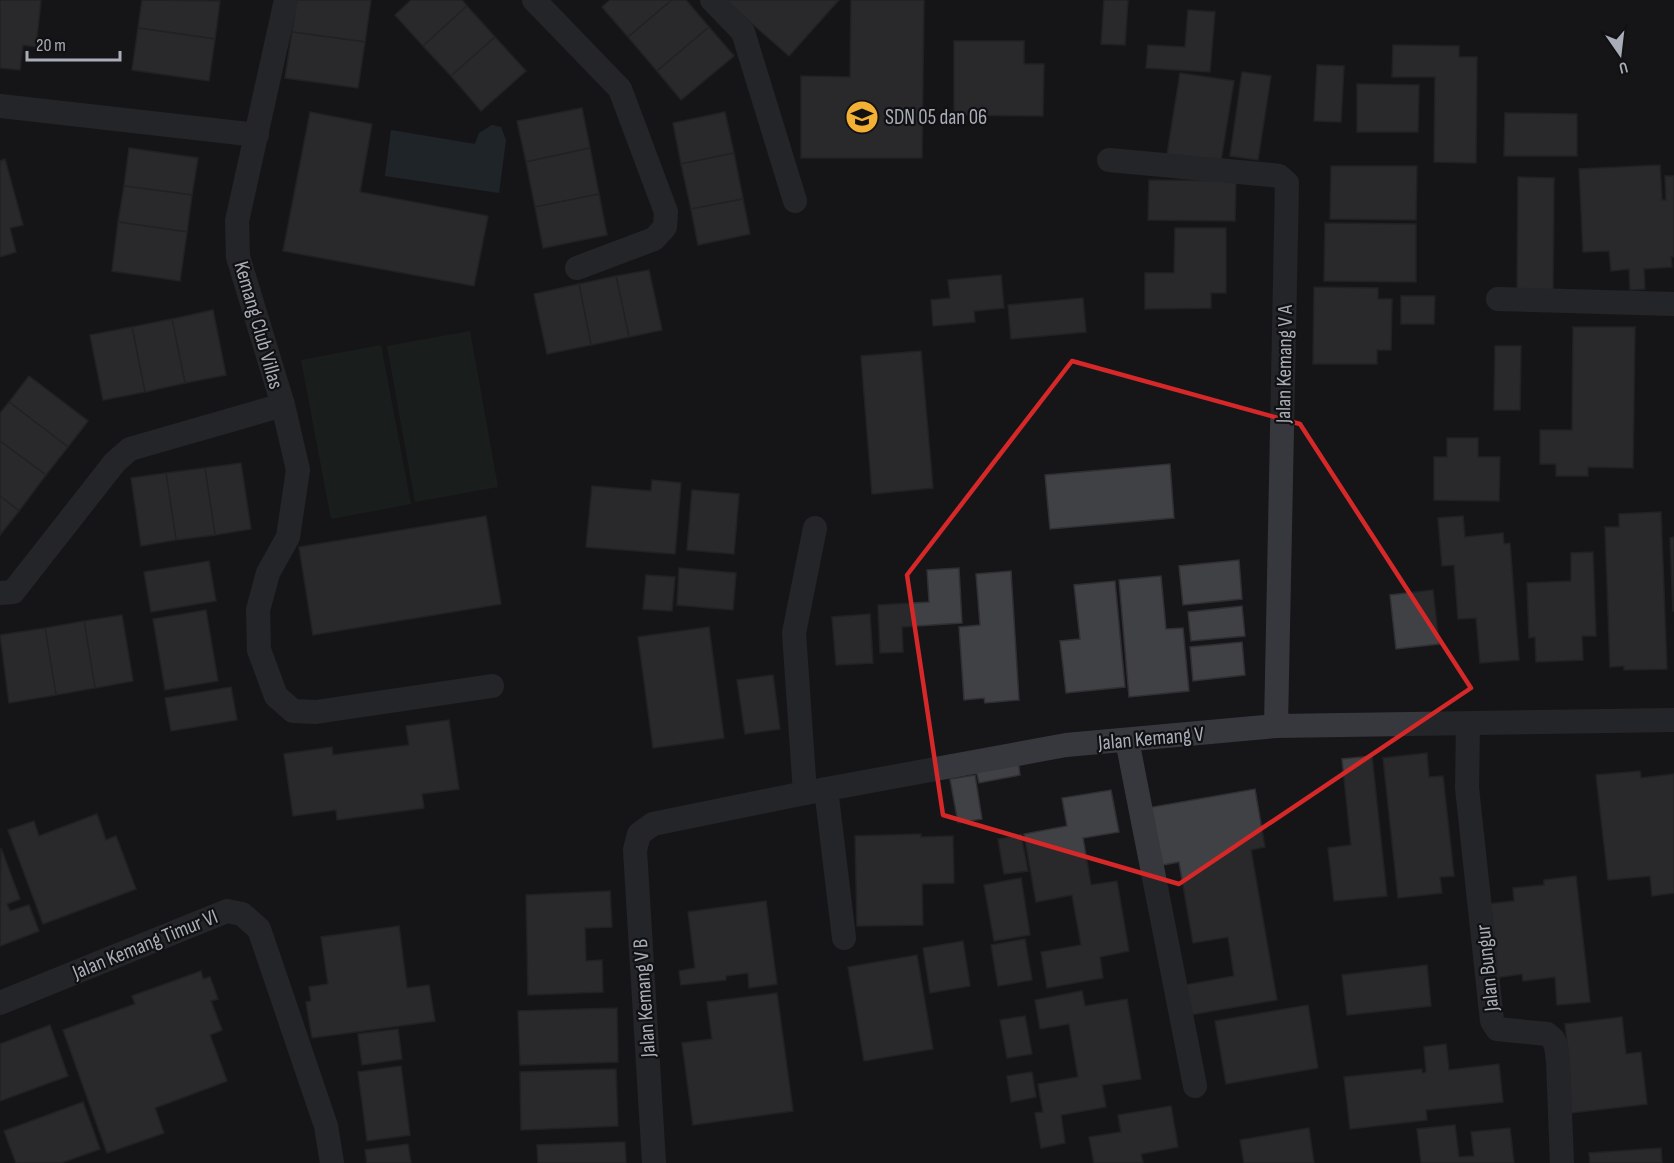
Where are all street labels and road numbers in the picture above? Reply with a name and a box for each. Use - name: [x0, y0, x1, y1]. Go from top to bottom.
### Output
- street label: Kemang Club Villas: [228, 258, 289, 392]
- street label: Jalan Kemang V A: [1271, 304, 1298, 424]
- street label: Jalan Kemang V: [1096, 721, 1205, 756]
- street label: Jalan Kemang Timur VI: [68, 904, 221, 985]
- street label: Jalan Bungur: [1471, 923, 1505, 1014]
- street label: Jalan Kemang V B: [628, 938, 661, 1059]

